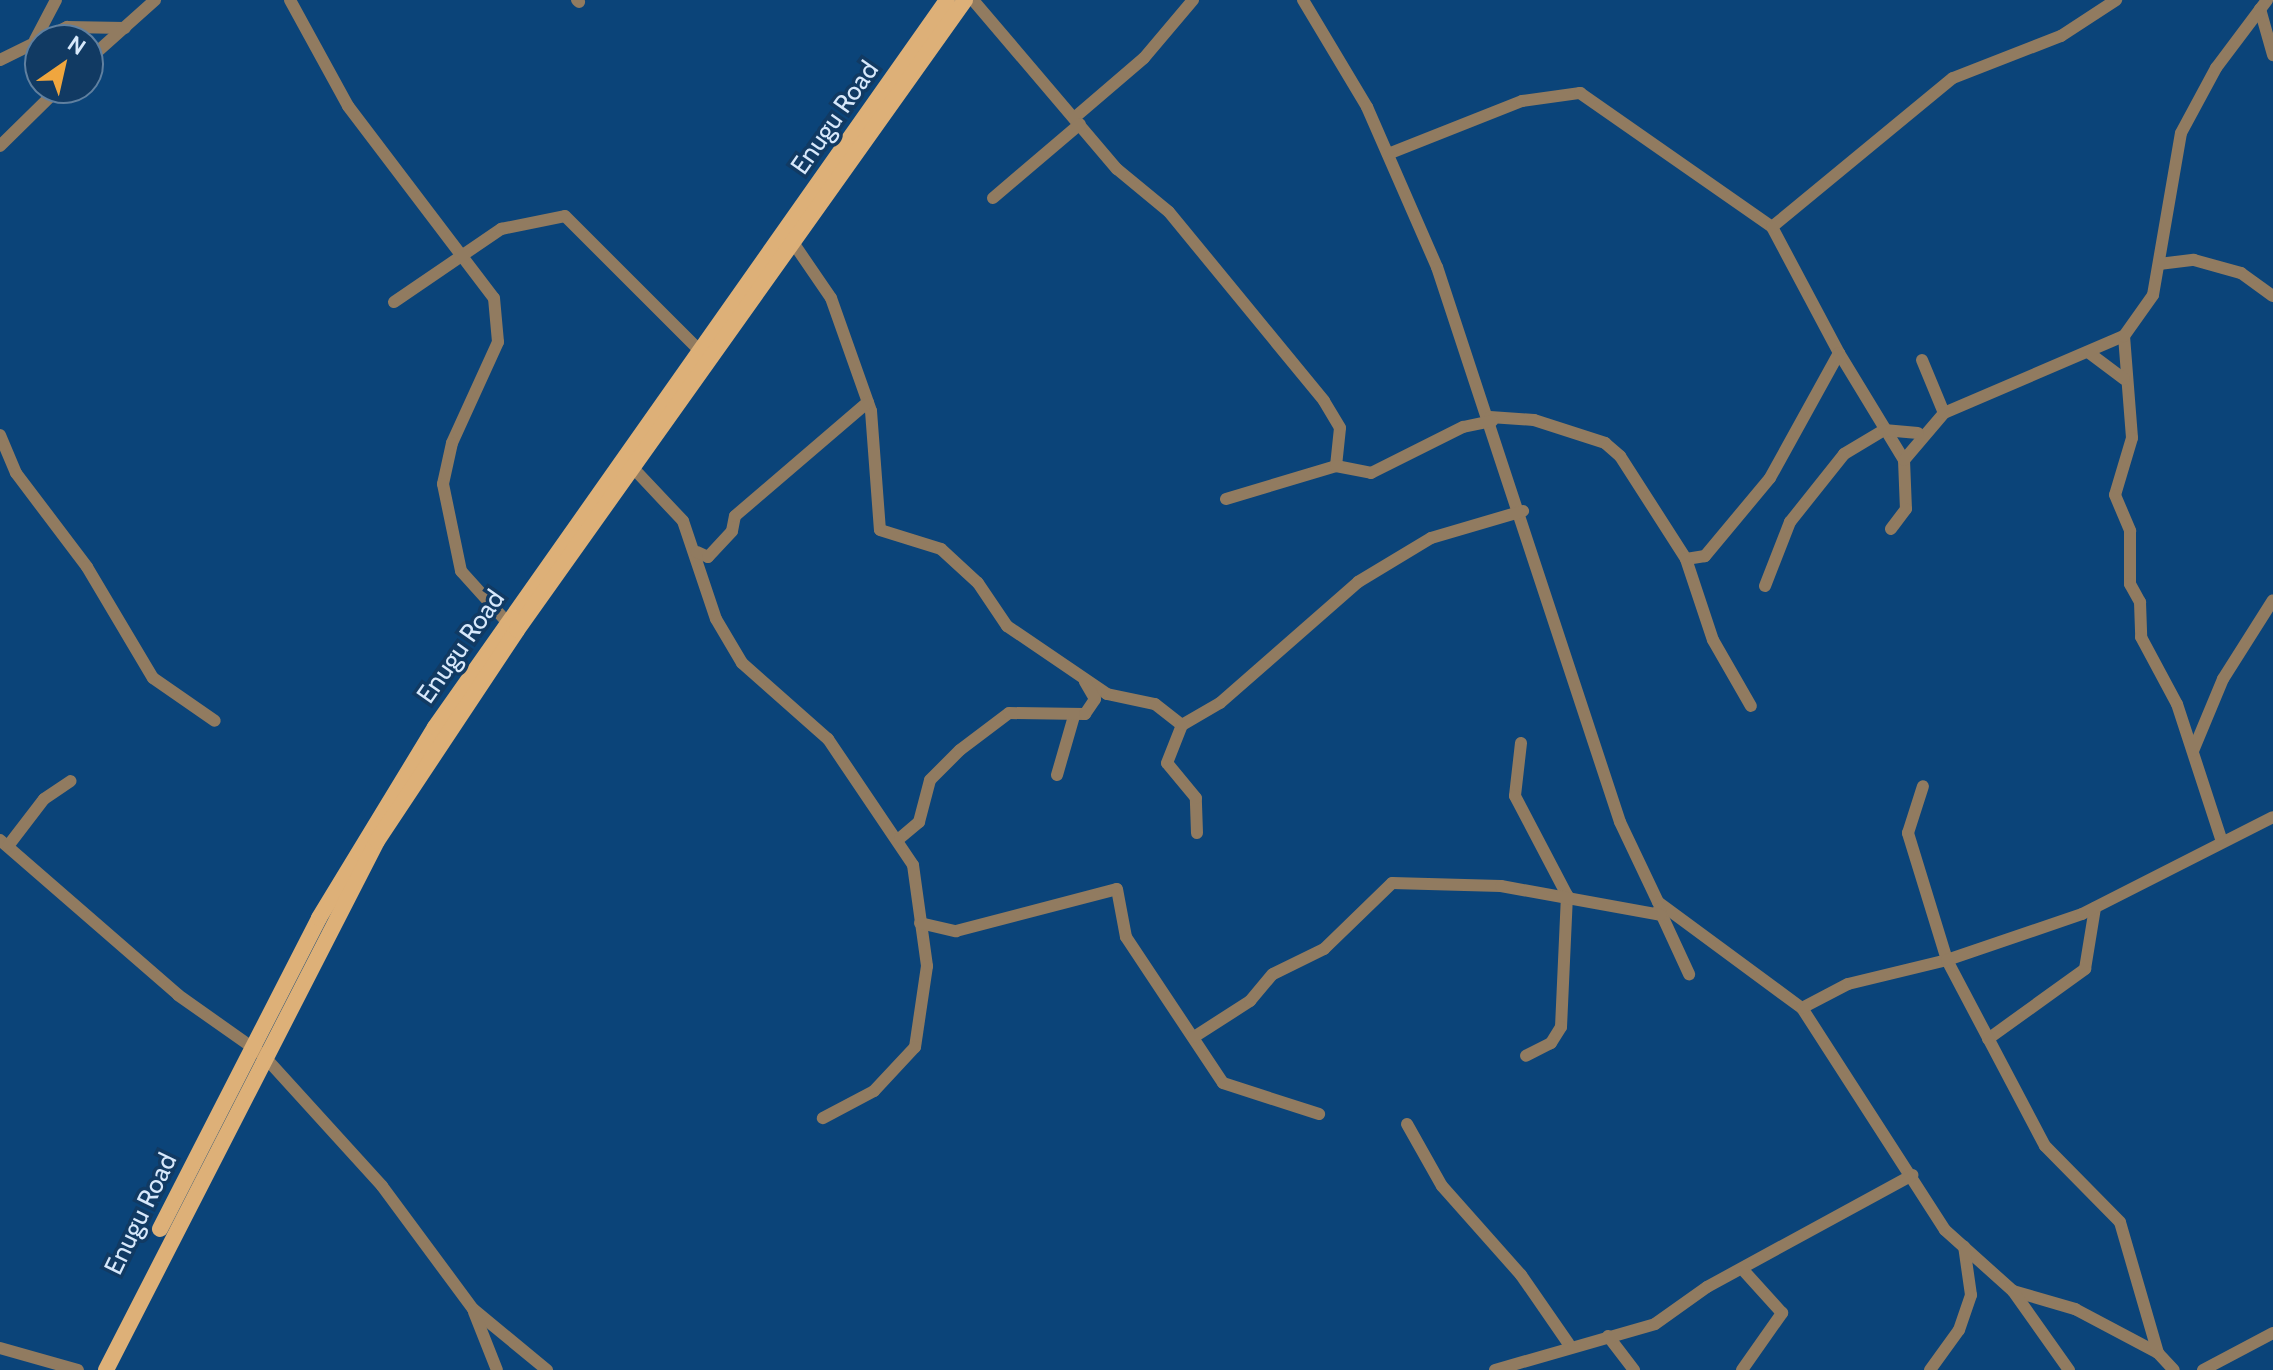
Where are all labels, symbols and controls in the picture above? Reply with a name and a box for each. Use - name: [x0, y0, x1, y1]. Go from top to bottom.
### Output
- north arrow: [24, 24, 104, 104]
- text: N: [63, 30, 91, 61]
- street label: Enugu Road: [785, 55, 885, 181]
- street label: Enugu Road: [411, 584, 511, 710]
- street label: Enugu Road: [98, 1148, 184, 1280]

